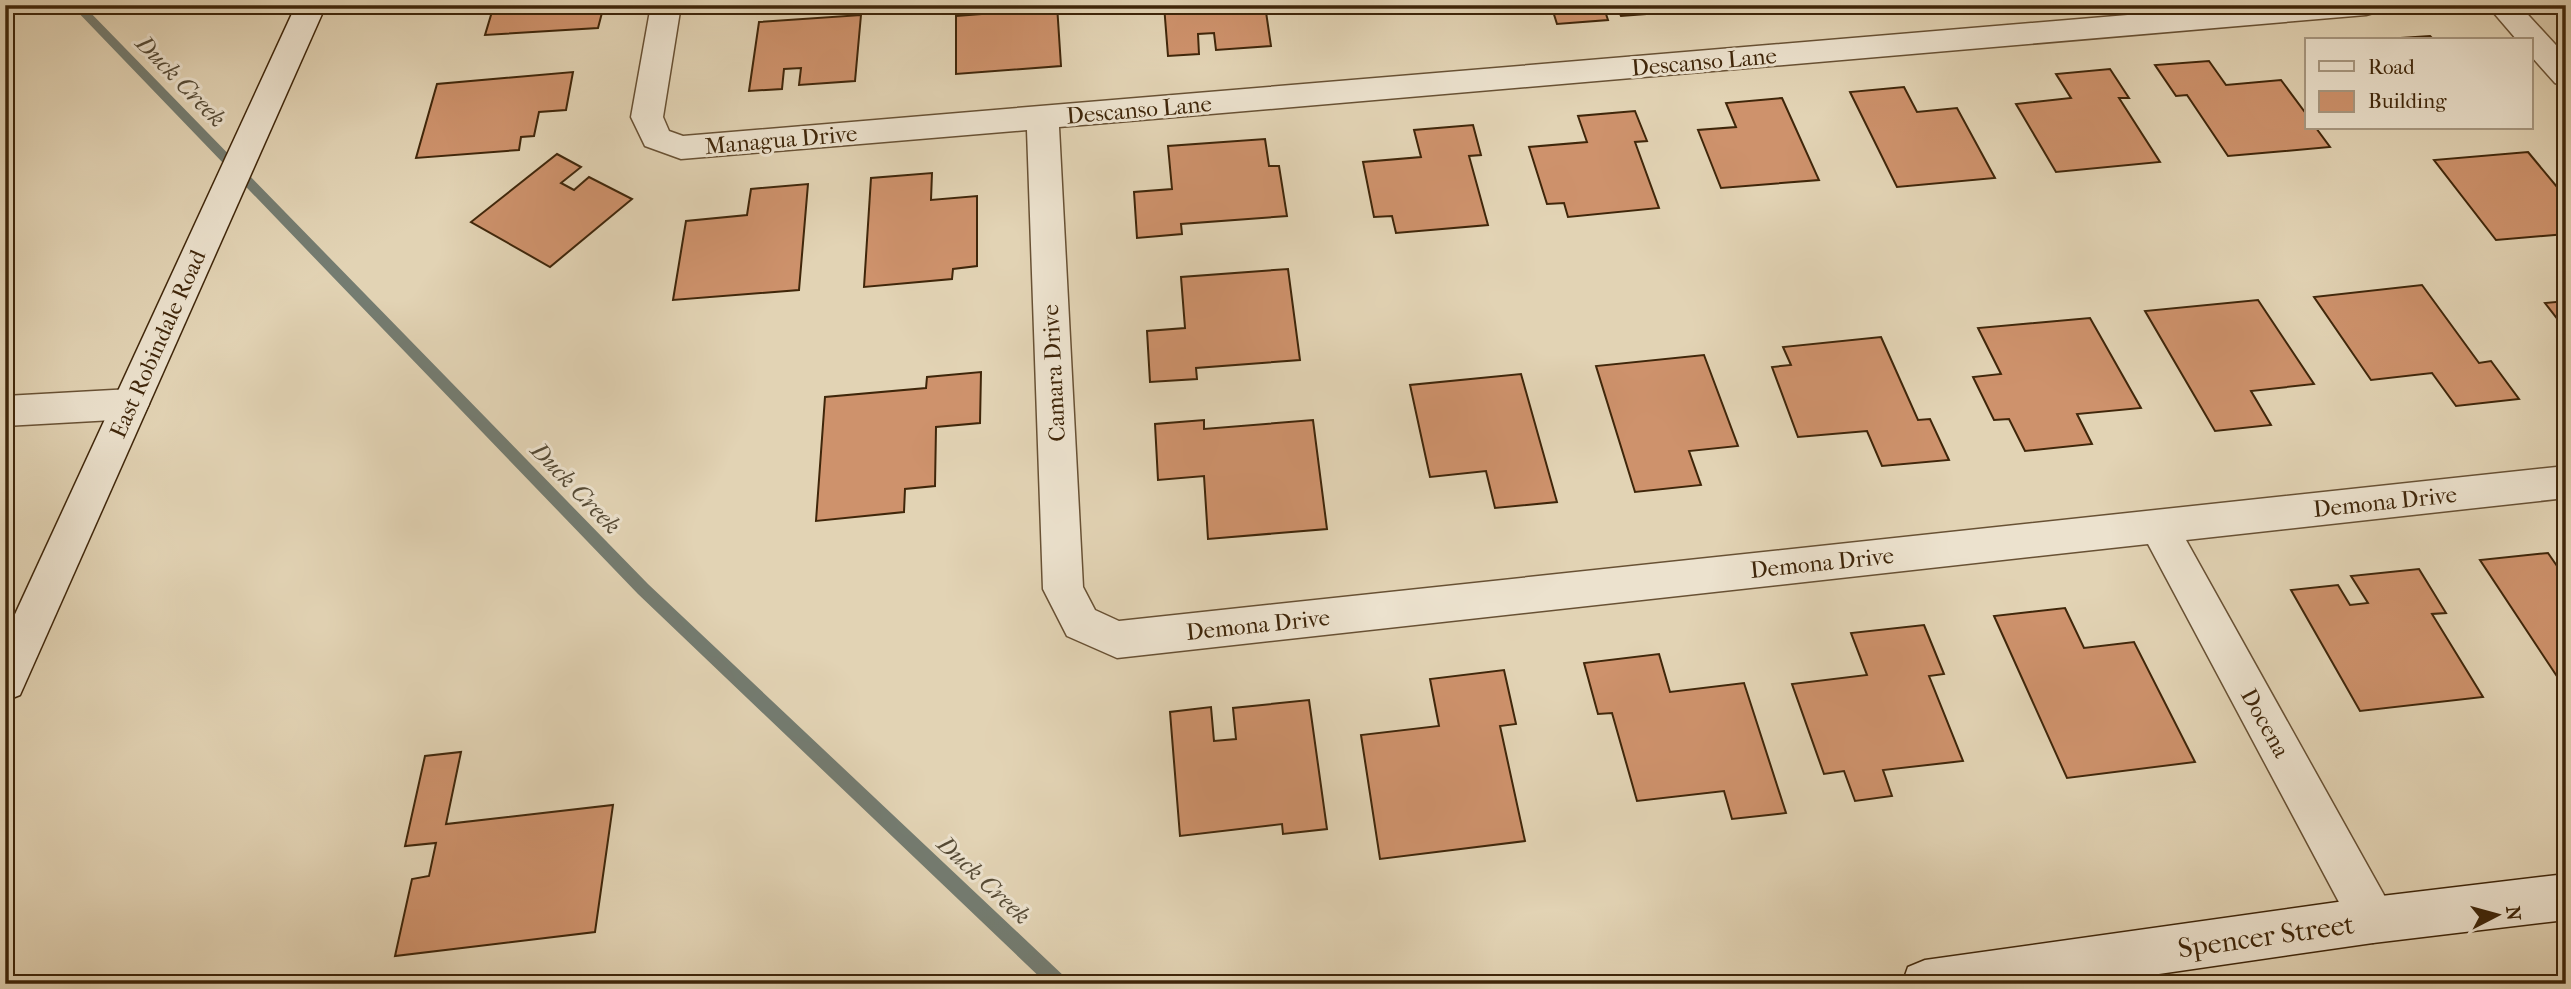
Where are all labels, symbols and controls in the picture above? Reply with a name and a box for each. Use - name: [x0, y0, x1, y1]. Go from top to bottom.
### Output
- water label: Duck Creek: [129, 28, 232, 133]
- legend: [2305, 38, 2532, 130]
- street label: Descanso Lane: [1630, 42, 1778, 82]
- text: Road: [2368, 55, 2415, 79]
- text: Building: [2368, 89, 2447, 113]
- street label: Descanso Lane: [1065, 90, 1213, 130]
- street label: Managua Drive: [704, 120, 858, 160]
- street label: East Robindale Road: [104, 245, 212, 442]
- street label: Camara Drive: [1037, 304, 1071, 442]
- water label: Duck Creek: [524, 435, 627, 540]
- street label: Demona Drive: [2312, 481, 2458, 523]
- street label: Demona Drive: [1749, 542, 1895, 584]
- street label: Demona Drive: [1185, 604, 1331, 646]
- street label: Docena: [2235, 684, 2295, 763]
- water label: Duck Creek: [930, 829, 1036, 930]
- north arrow: [2462, 880, 2532, 950]
- text: N: [2501, 905, 2525, 922]
- street label: Spencer Street: [2176, 907, 2356, 965]

